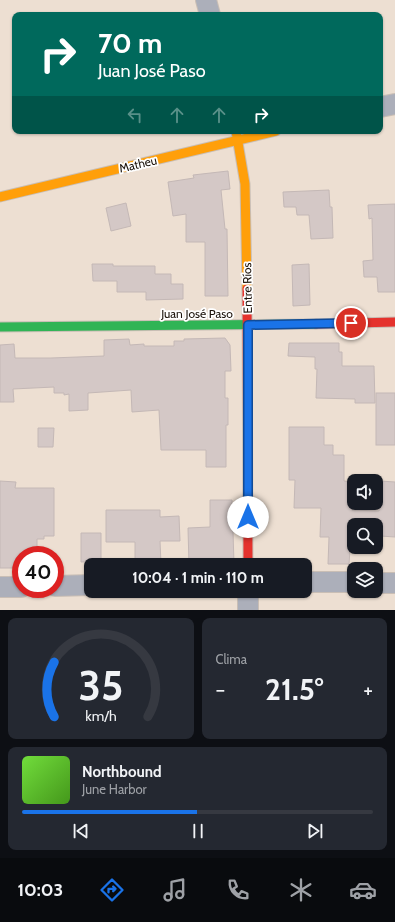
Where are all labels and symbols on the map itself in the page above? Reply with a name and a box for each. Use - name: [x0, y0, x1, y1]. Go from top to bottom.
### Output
- street label: Matheu: [118, 152, 158, 176]
- street label: Entre Ríos: [239, 262, 255, 314]
- street label: Juan José Paso: [160, 306, 233, 321]
- pin: [334, 306, 368, 340]
- position arrow: [227, 496, 269, 538]
- speed limit sign: 40: [12, 546, 64, 598]

